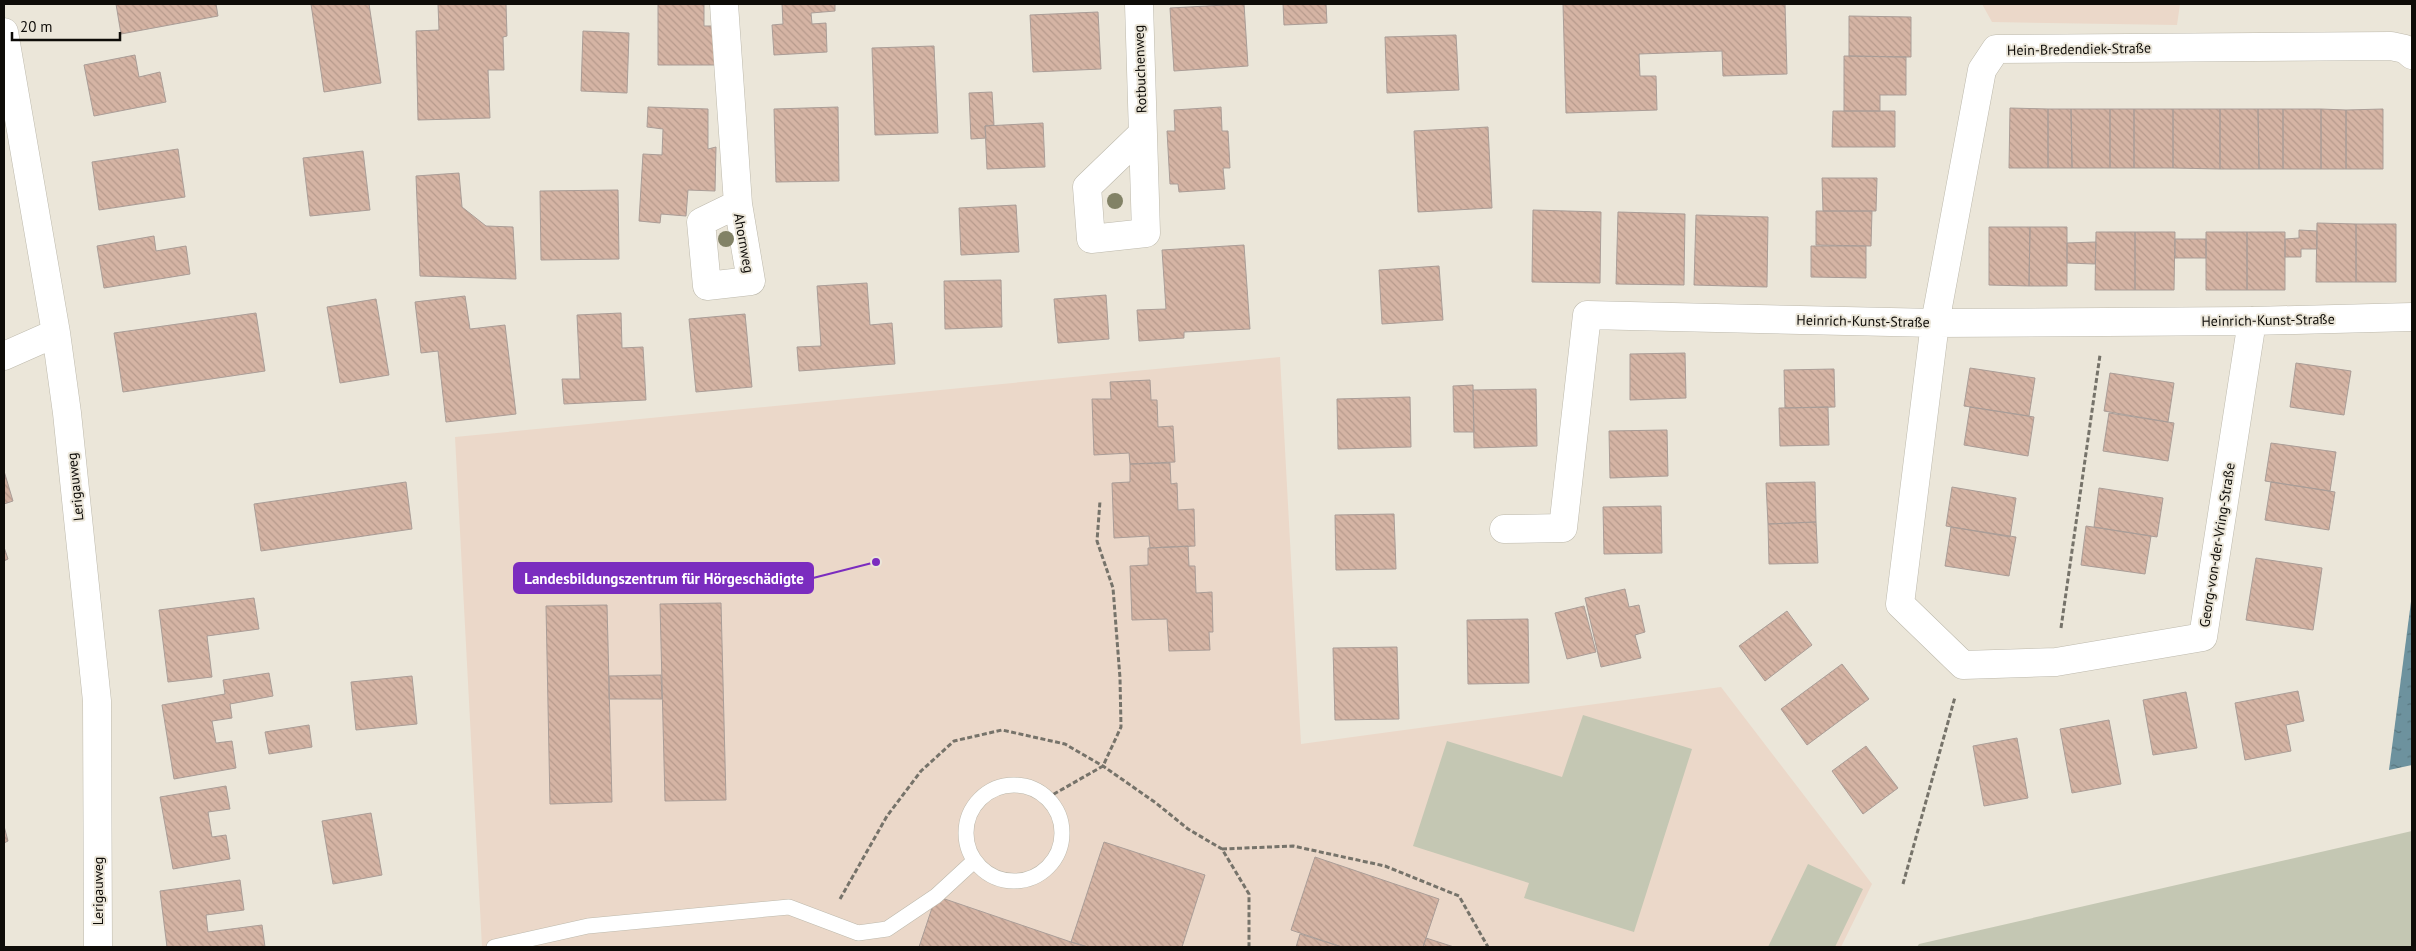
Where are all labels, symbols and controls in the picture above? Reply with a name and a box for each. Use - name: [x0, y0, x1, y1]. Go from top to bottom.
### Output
- scale bar: [12, 10, 120, 42]
- text: 20 m: [20, 17, 53, 36]
- street label: Rotbuchenweg: [1129, 25, 1151, 113]
- street label: Hein-Bredendiek-Straße: [2007, 39, 2151, 59]
- street label: Ahornweg: [730, 212, 758, 274]
- street label: Heinrich-Kunst-Straße: [2201, 310, 2335, 330]
- street label: Heinrich-Kunst-Straße: [1796, 311, 1930, 331]
- street label: Lerigauweg: [62, 452, 88, 522]
- street label: Georg-von-der-Vring-Straße: [2195, 461, 2239, 629]
- callout: Landesbildungszentrum für Hörgeschädigte: [514, 563, 813, 593]
- text: Landesbildungszentrum für Hörgeschädigte: [524, 569, 804, 588]
- street label: Lerigauweg: [89, 857, 107, 925]

